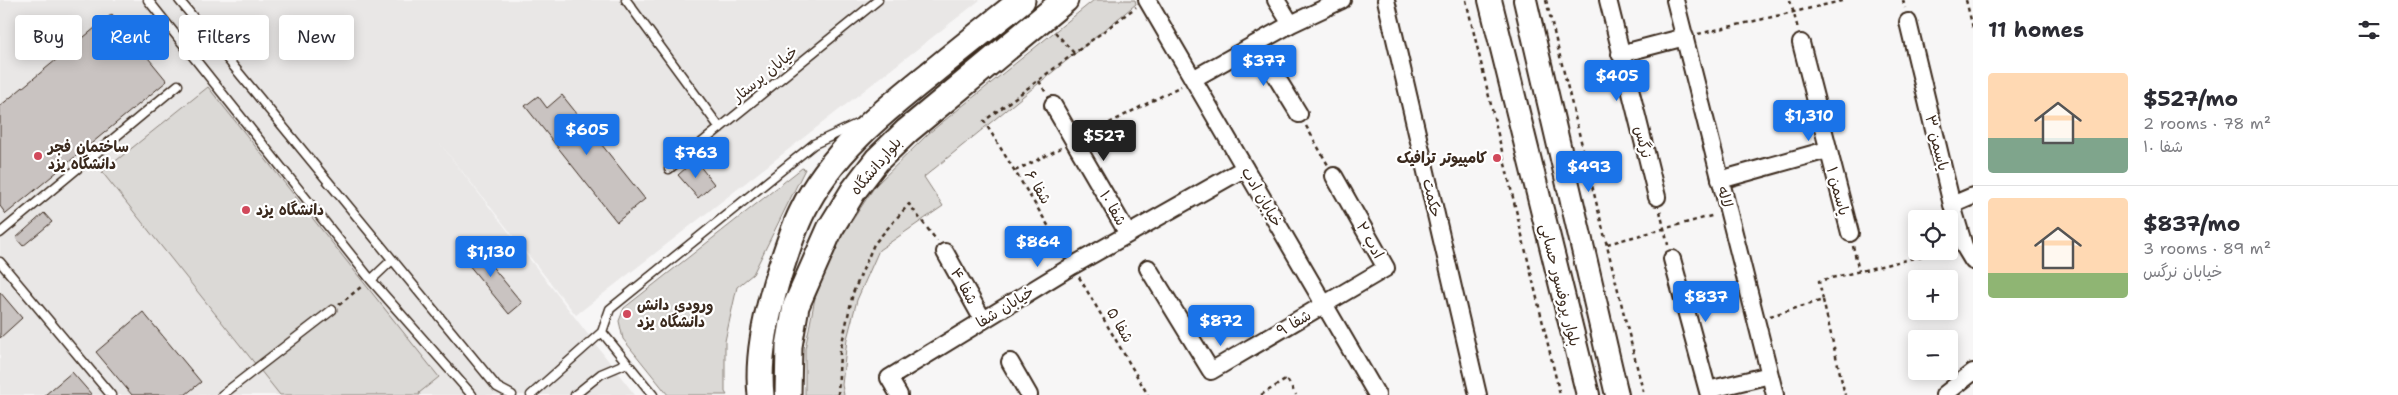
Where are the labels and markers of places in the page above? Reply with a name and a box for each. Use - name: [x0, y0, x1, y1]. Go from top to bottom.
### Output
- pin: $377: [1234, 44, 1294, 87]
- pin: $405: [1587, 59, 1647, 102]
- pin: $1,310: [1768, 100, 1850, 142]
- pin: $605: [557, 114, 617, 156]
- pin: $527: [1074, 120, 1134, 162]
- pin: $763: [666, 136, 726, 179]
- place label: ساختمان فجر دانشگاه یزد: [46, 137, 129, 174]
- place label: کامپیوتر ترافیک: [1397, 148, 1487, 168]
- marker: ساختمان فجر دانشگاه یزد: [32, 150, 44, 162]
- pin: $493: [1559, 150, 1619, 193]
- marker: کامپیوتر ترافیک: [1491, 152, 1503, 164]
- place label: دانشگاه یزد: [256, 200, 324, 220]
- marker: دانشگاه یزد: [240, 204, 252, 216]
- pin: $864: [1008, 226, 1068, 268]
- pin: $1,130: [450, 236, 532, 278]
- pin: $837: [1676, 280, 1736, 323]
- place label: ورودی دانش دانشگاه یزد: [637, 295, 713, 332]
- pin: $872: [1191, 304, 1251, 347]
- marker: ورودی دانش دانشگاه یزد: [621, 308, 633, 320]

